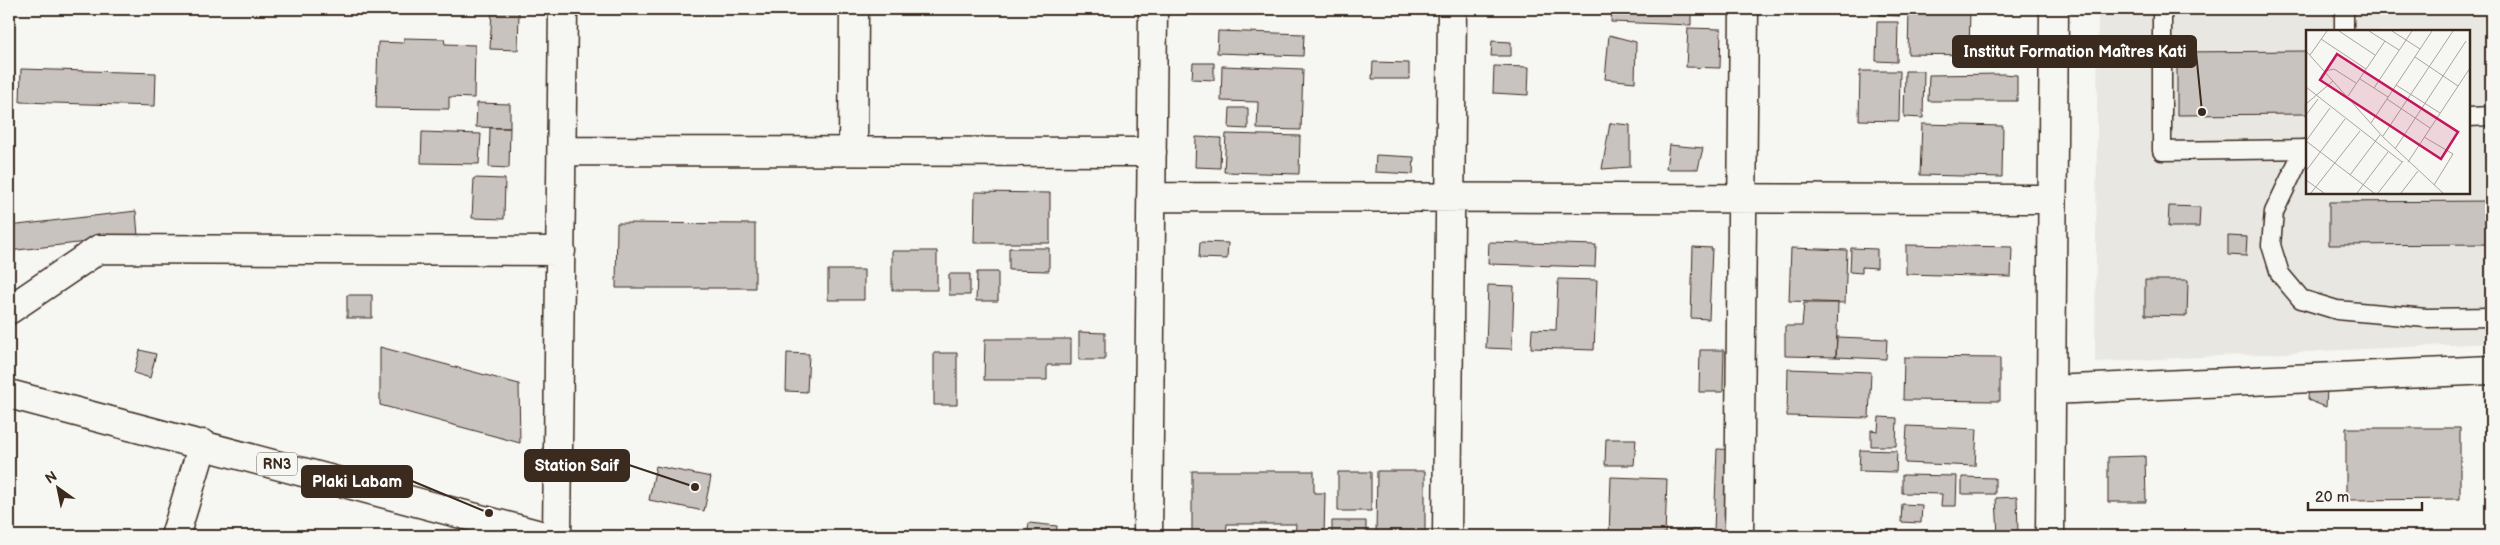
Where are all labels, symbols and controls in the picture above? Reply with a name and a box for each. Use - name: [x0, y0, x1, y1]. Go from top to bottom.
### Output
- inset map: [2306, 30, 2470, 194]
- callout: Institut Formation Maîtres Kati: [1953, 36, 2196, 67]
- text: Institut Formation Maîtres Kati: [1963, 43, 2187, 62]
- callout: Station Saif: [525, 450, 629, 481]
- road number: RN3: [257, 452, 297, 476]
- text: Station Saif: [535, 457, 620, 476]
- north arrow: [32, 462, 82, 512]
- callout: Plaki Labam: [302, 466, 412, 497]
- text: N: [42, 468, 60, 488]
- text: Plaki Labam: [312, 473, 402, 492]
- scale bar: [2308, 480, 2421, 512]
- text: 20 m: [2315, 488, 2349, 507]

